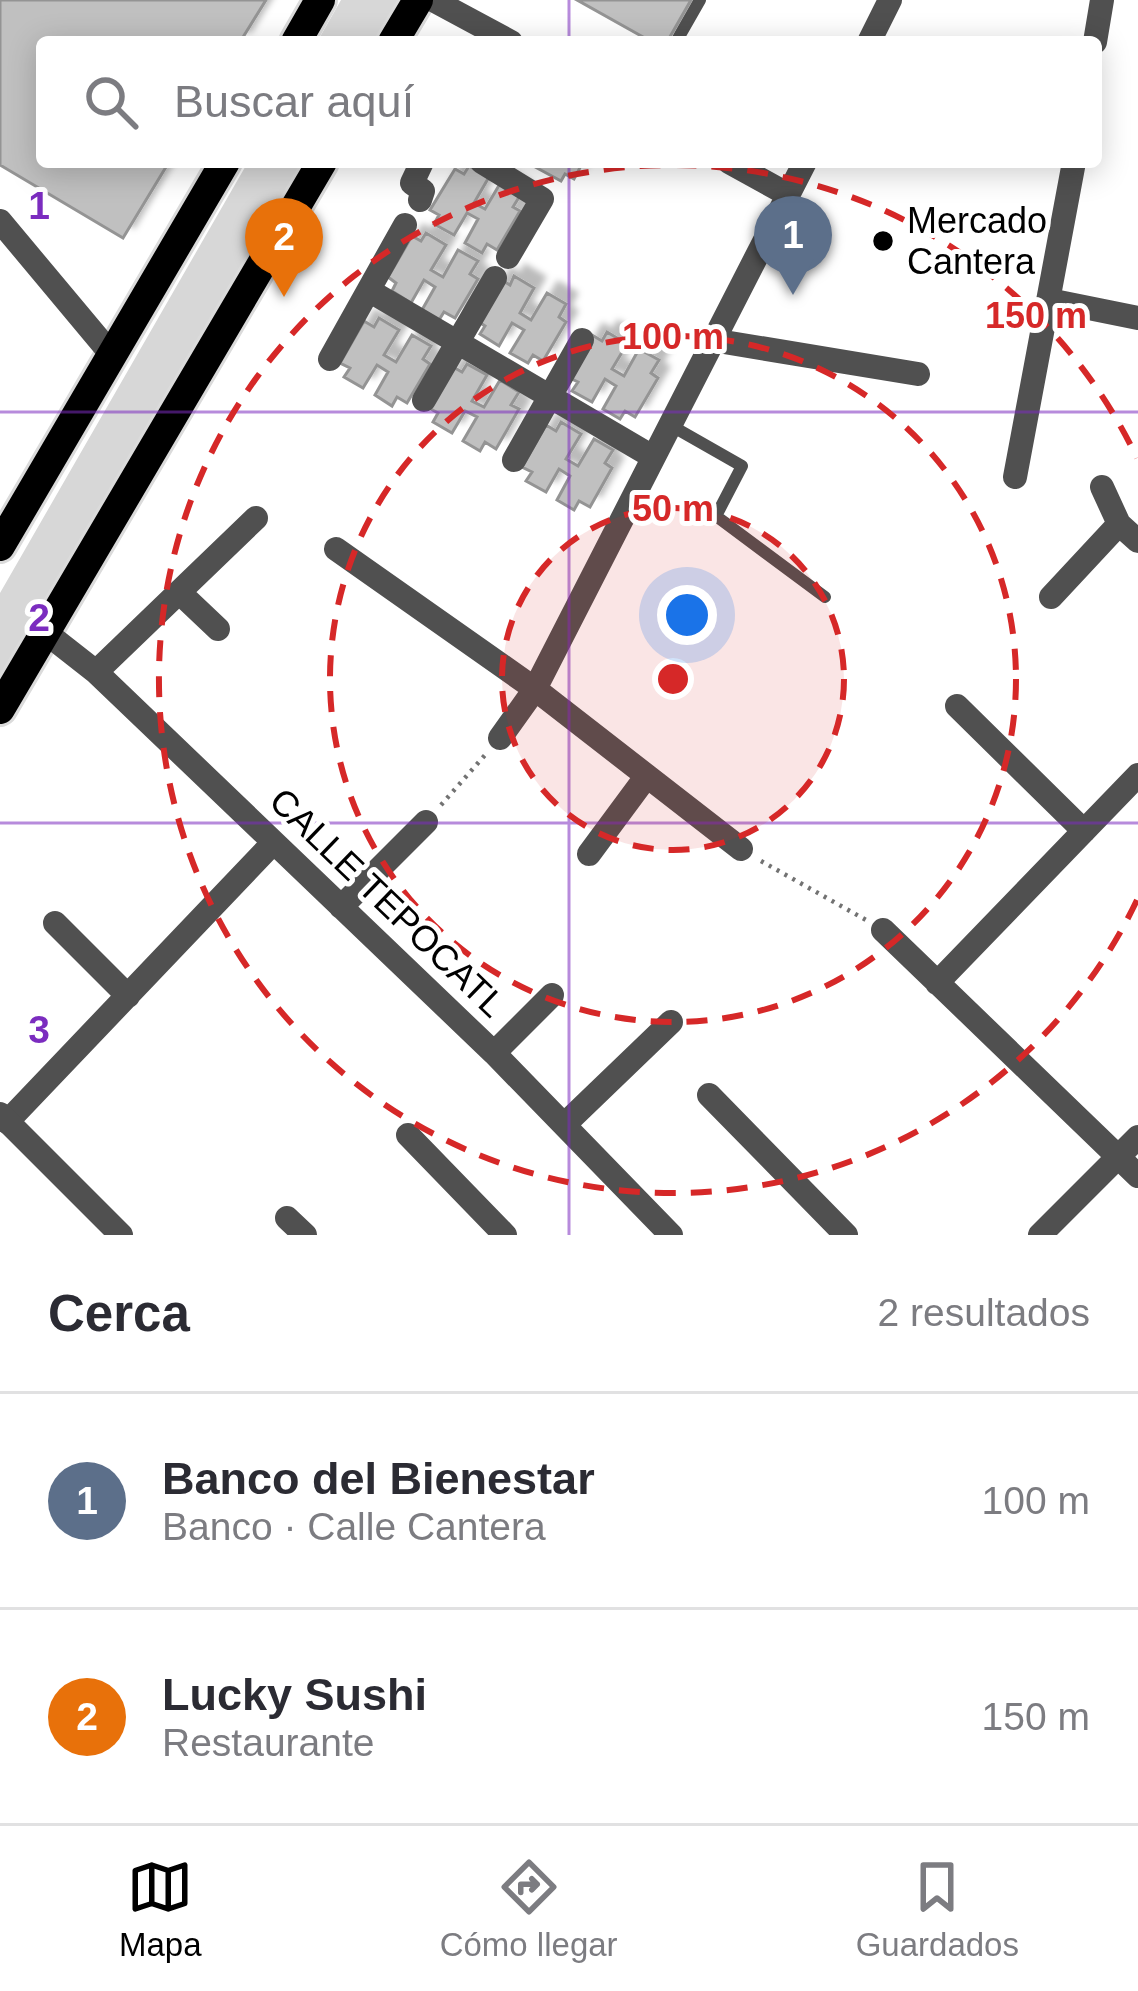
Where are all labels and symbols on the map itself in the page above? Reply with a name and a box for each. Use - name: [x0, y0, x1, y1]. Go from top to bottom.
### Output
- text: 1: [28, 184, 50, 227]
- pin: 1: [754, 196, 832, 295]
- pin: 2: [245, 198, 323, 297]
- place label: Mercado Cantera: [907, 200, 1047, 282]
- marker: Mercado Cantera: [870, 228, 896, 254]
- text: 150 m: [985, 295, 1087, 336]
- text: 100 m: [622, 316, 724, 357]
- text: 50 m: [632, 488, 714, 529]
- your location: [657, 585, 717, 645]
- text: 2: [28, 596, 50, 639]
- centre of rings: [652, 658, 694, 700]
- street label: CALLE TEPOCATL: [262, 780, 514, 1025]
- text: 3: [28, 1008, 50, 1051]

